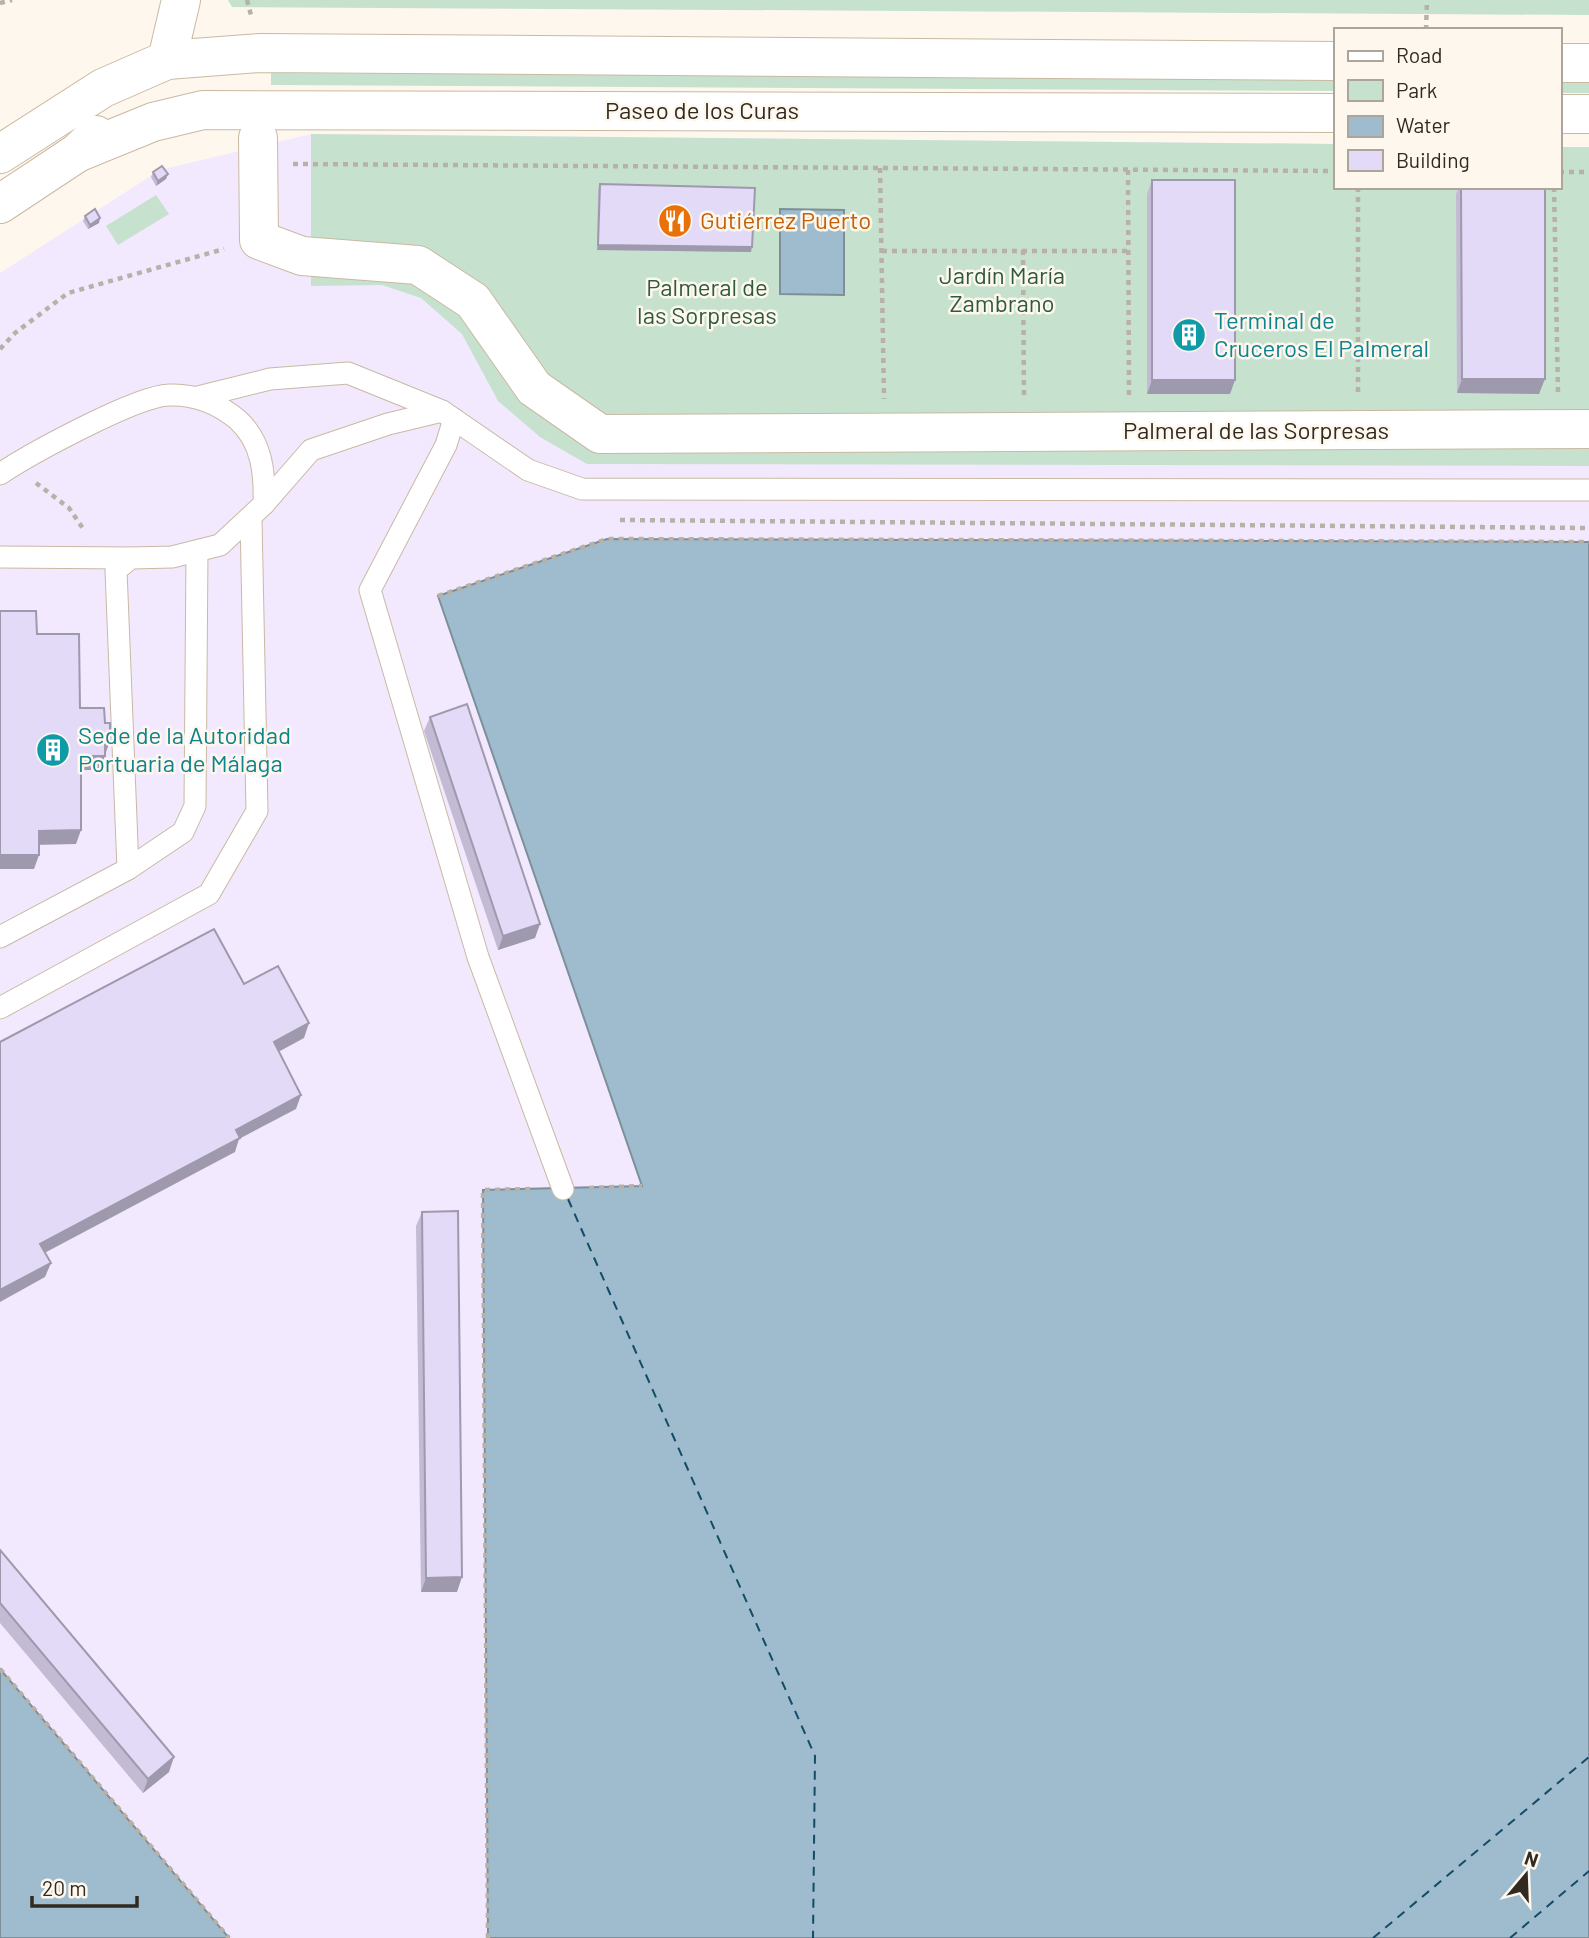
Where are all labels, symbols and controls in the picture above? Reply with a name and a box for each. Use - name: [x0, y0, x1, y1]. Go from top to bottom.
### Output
- legend: [1334, 28, 1561, 189]
- text: Road: [1396, 42, 1442, 67]
- text: Park: [1396, 77, 1437, 102]
- street label: Paseo de los Curas: [605, 95, 799, 124]
- text: Water: [1396, 112, 1451, 137]
- text: Building: [1396, 147, 1470, 172]
- restaurant icon: Gutiérrez Puerto: [656, 202, 694, 240]
- place label: Gutiérrez Puerto: [700, 205, 871, 234]
- park label: Jardín María Zambrano: [939, 260, 1065, 317]
- park label: Palmeral de las Sorpresas: [637, 272, 777, 329]
- place label: Terminal de Cruceros El Palmeral: [1214, 305, 1429, 362]
- building icon: Terminal de Cruceros El Palmeral: [1170, 316, 1208, 354]
- street label: Palmeral de las Sorpresas: [1123, 415, 1389, 444]
- place label: Sede de la Autoridad Portuaria de Málaga: [78, 720, 291, 777]
- building icon: Sede de la Autoridad Portuaria de Málaga: [34, 731, 72, 769]
- north arrow: [1491, 1840, 1561, 1910]
- text: N: [1522, 1846, 1541, 1871]
- scale bar: [32, 1864, 136, 1908]
- text: 20 m: [42, 1875, 87, 1900]

